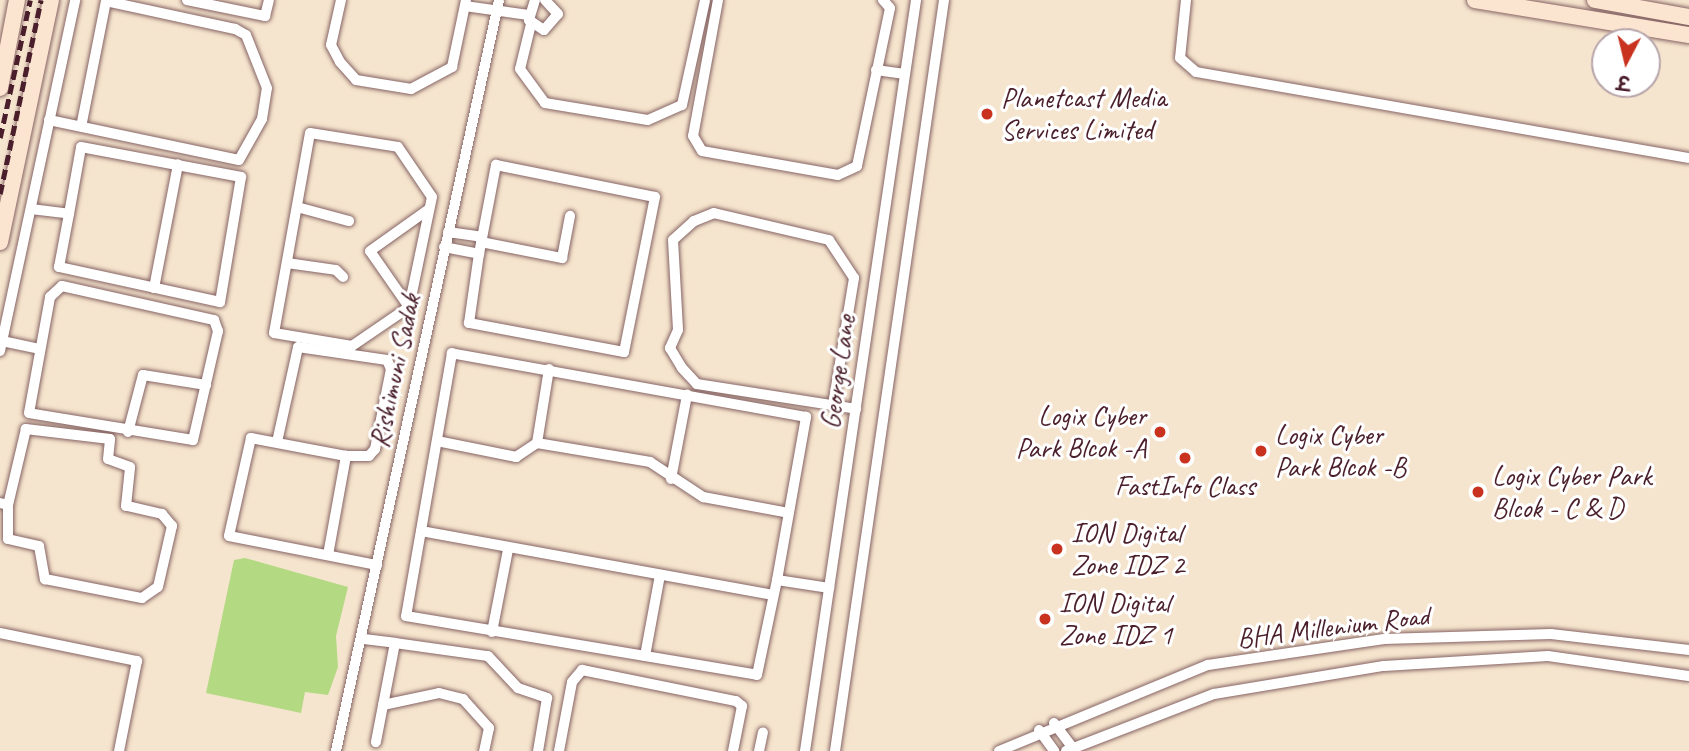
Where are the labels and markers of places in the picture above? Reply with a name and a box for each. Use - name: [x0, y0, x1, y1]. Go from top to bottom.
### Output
- place label: Planetcast Media Services Limited: [1001, 81, 1166, 147]
- marker: Planetcast Media Services Limited: [979, 106, 995, 122]
- place label: Logix Cyber Park Blcok -A: [1015, 399, 1146, 465]
- place label: Logix Cyber Park Blcok -B: [1275, 418, 1406, 484]
- marker: Logix Cyber Park Blcok -A: [1152, 424, 1168, 440]
- marker: Logix Cyber Park Blcok -B: [1253, 443, 1269, 459]
- marker: FastInfo Class: [1177, 450, 1193, 466]
- place label: Logix Cyber Park Blcok - C & D: [1492, 459, 1651, 525]
- place label: FastInfo Class: [1115, 469, 1255, 503]
- marker: Logix Cyber Park Blcok - C & D: [1470, 484, 1486, 500]
- place label: ION Digital Zone IDZ 2: [1071, 516, 1185, 582]
- marker: ION Digital Zone IDZ 2: [1049, 541, 1065, 557]
- place label: ION Digital Zone IDZ 1: [1059, 586, 1173, 652]
- marker: ION Digital Zone IDZ 1: [1037, 611, 1053, 627]

